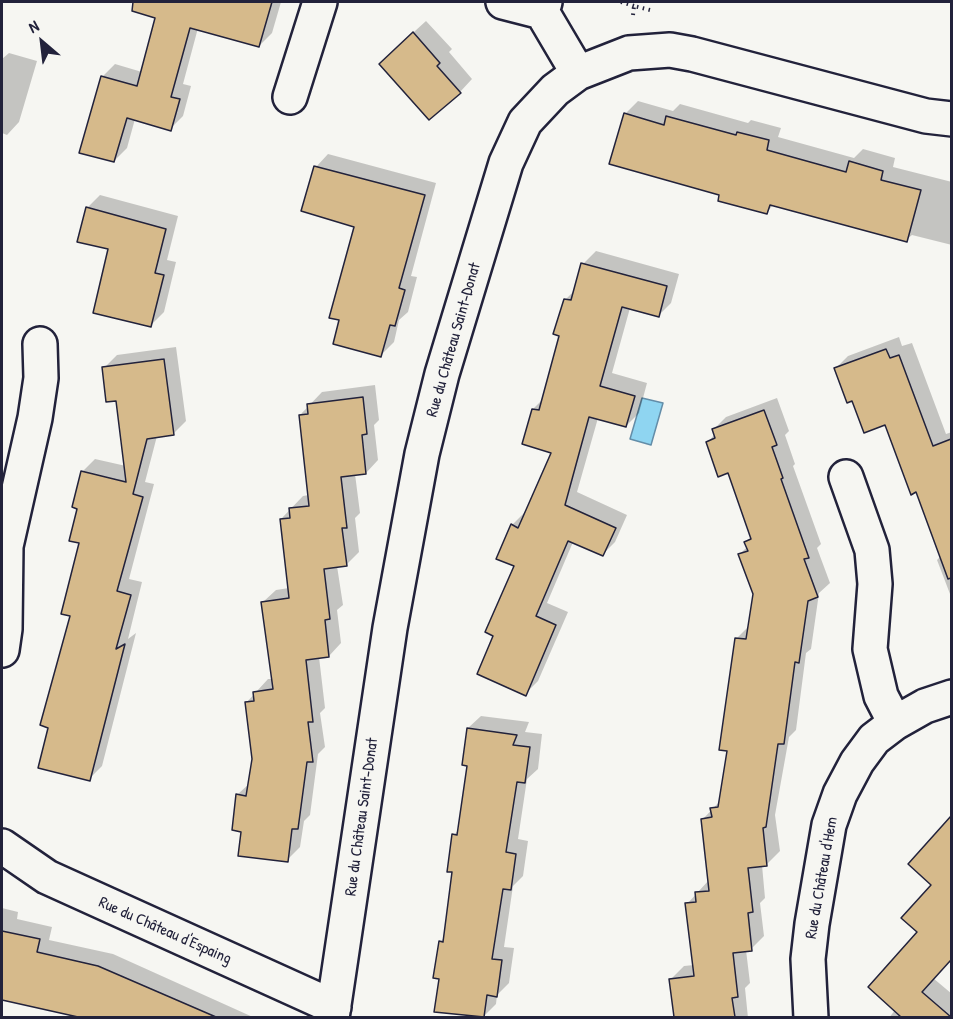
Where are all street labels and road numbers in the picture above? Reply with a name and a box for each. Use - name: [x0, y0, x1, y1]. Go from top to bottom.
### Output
- street label: Rue du Château Saint-Donat: [423, 261, 485, 419]
- street label: Rue du Château Saint-Donat: [341, 737, 383, 897]
- street label: Rue du Château d'Hem: [802, 815, 842, 941]
- street label: Rue du Château d'Espaing: [96, 893, 234, 969]

